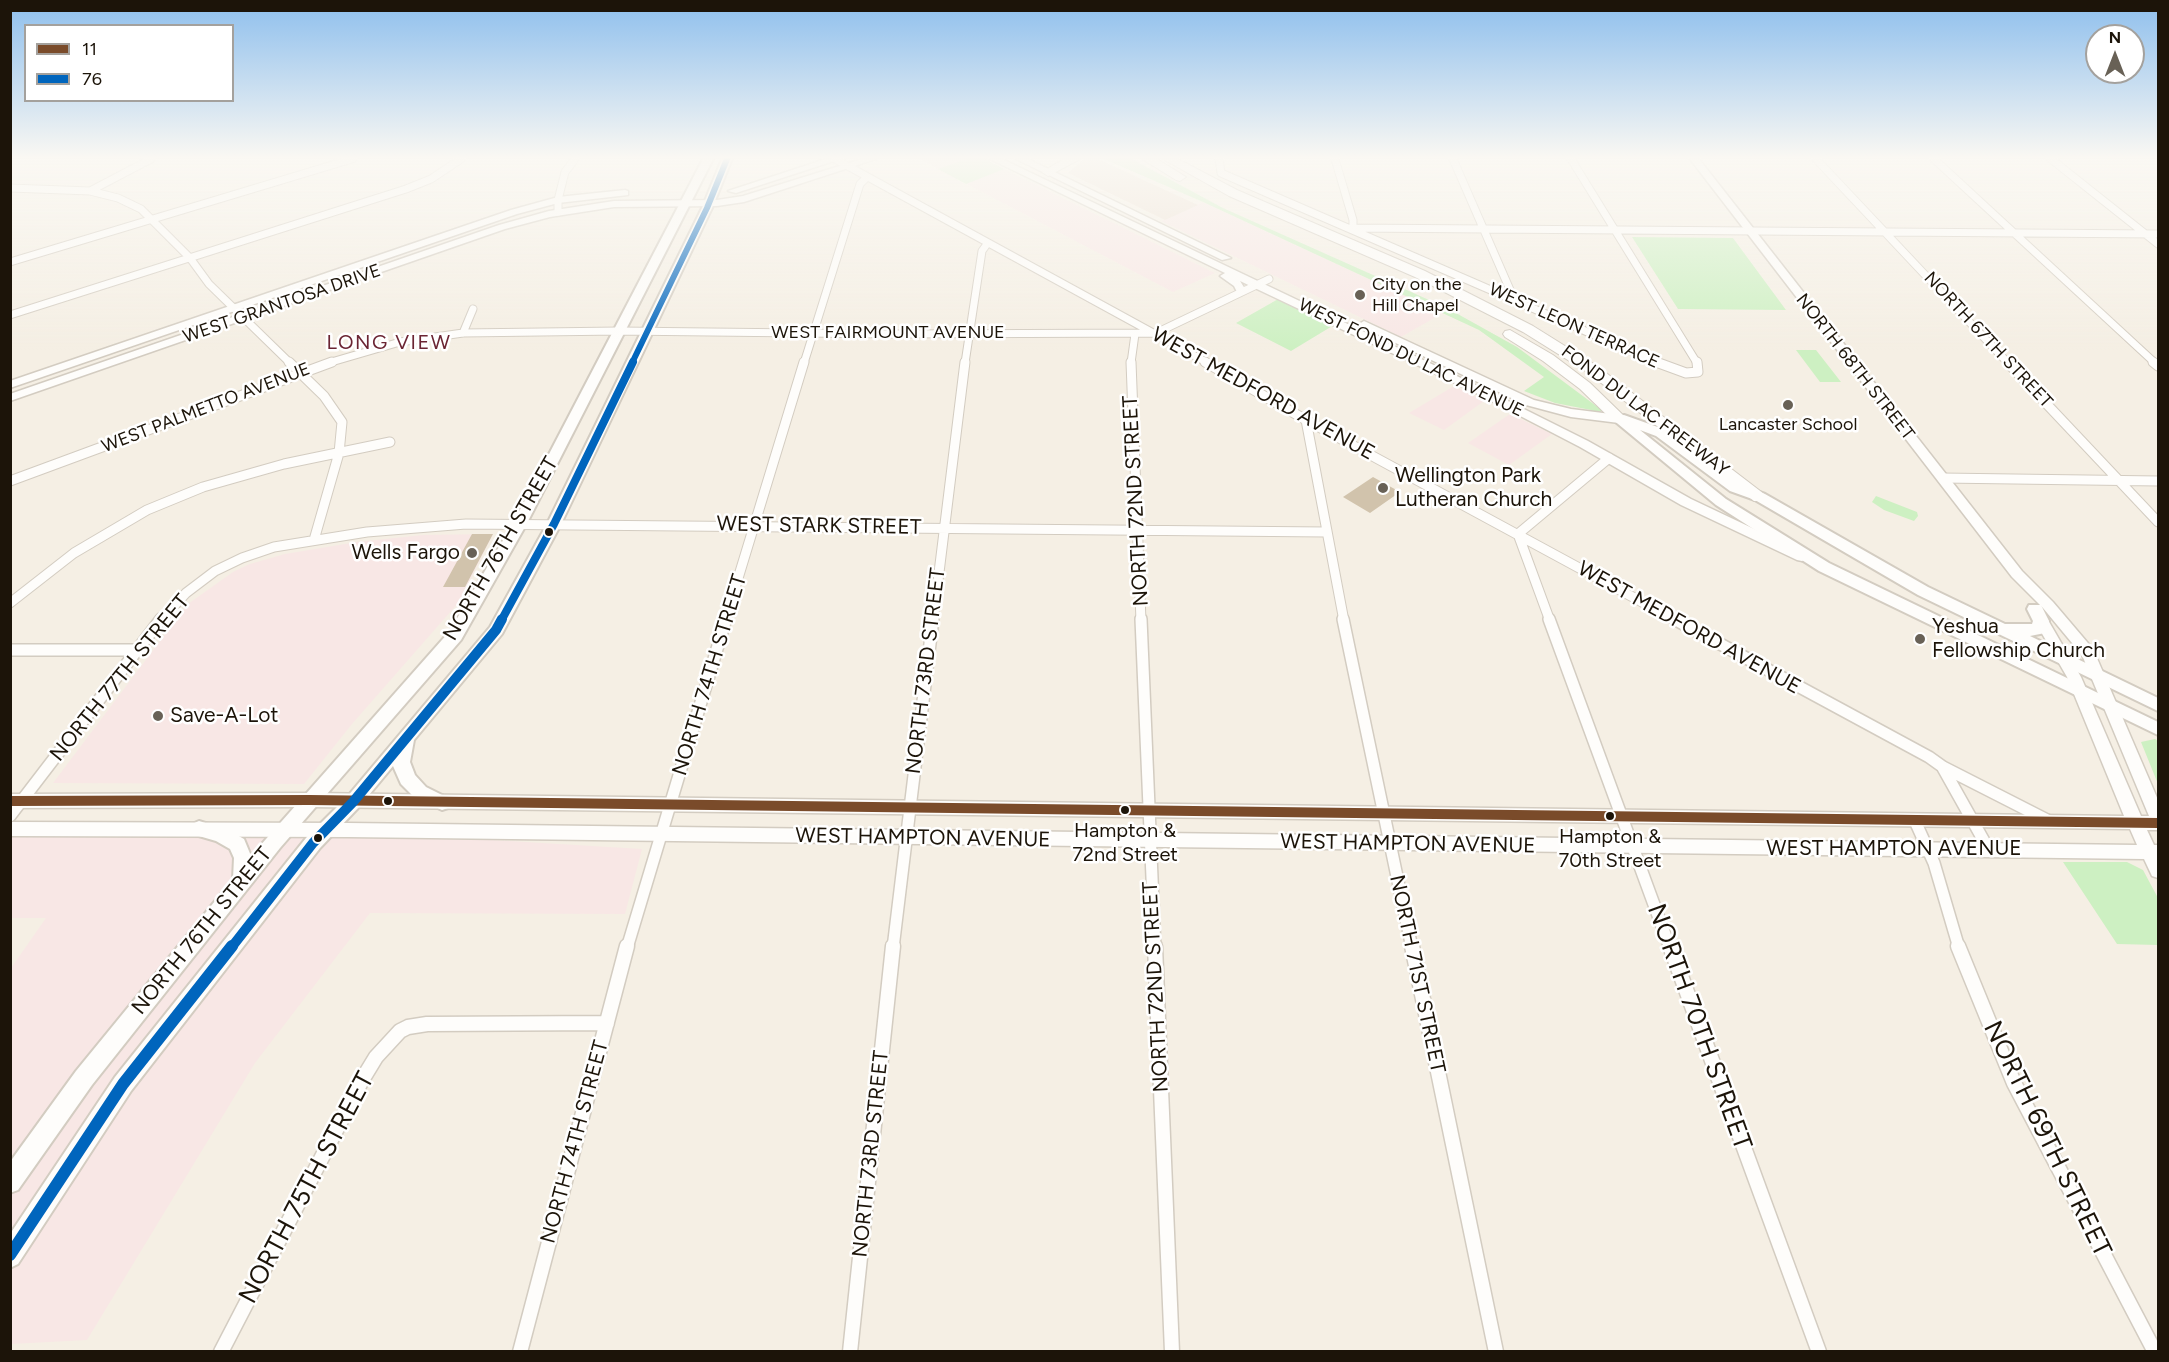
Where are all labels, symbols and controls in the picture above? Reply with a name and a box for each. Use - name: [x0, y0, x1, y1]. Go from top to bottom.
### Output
- legend: [24, 24, 234, 102]
- north arrow: [2085, 24, 2145, 84]
- text: N: [2109, 28, 2121, 47]
- text: 11: [82, 38, 97, 60]
- text: 76: [82, 68, 102, 90]
- street label: WEST GRANTOSA DRIVE: [180, 260, 384, 348]
- street label: NORTH 67TH STREET: [1919, 267, 2057, 413]
- place label: City on the Hill Chapel: [1372, 274, 1461, 316]
- street label: WEST LEON TERRACE: [1485, 279, 1663, 373]
- marker: City on the Hill Chapel: [1353, 288, 1367, 302]
- street label: NORTH 68TH STREET: [1791, 290, 1919, 444]
- street label: WEST FOND DU LAC AVENUE: [1295, 294, 1527, 422]
- street label: WEST FAIRMOUNT AVENUE: [771, 322, 1005, 344]
- street label: WEST MEDFORD AVENUE: [1147, 322, 1379, 466]
- district label: LONG VIEW: [327, 331, 451, 355]
- street label: FOND DU LAC FREEWAY: [1557, 341, 1733, 481]
- street label: WEST PALMETTO AVENUE: [99, 358, 313, 458]
- street label: NORTH 72ND STREET: [1118, 395, 1154, 607]
- marker: Lancaster School: [1781, 398, 1795, 412]
- place label: Lancaster School: [1719, 414, 1857, 436]
- street label: NORTH 76TH STREET: [438, 453, 564, 645]
- place label: Wellington Park Lutheran Church: [1395, 463, 1552, 513]
- marker: Wellington Park Lutheran Church: [1376, 481, 1390, 495]
- street label: WEST STARK STREET: [716, 512, 922, 540]
- unlabelled marker: [543, 526, 555, 538]
- place label: Wells Fargo: [351, 540, 460, 566]
- marker: Wells Fargo: [465, 546, 479, 560]
- street label: WEST MEDFORD AVENUE: [1573, 556, 1805, 700]
- street label: NORTH 73RD STREET: [901, 566, 951, 776]
- street label: NORTH 74TH STREET: [667, 571, 753, 779]
- street label: NORTH 77TH STREET: [45, 589, 195, 767]
- place label: Yeshua Fellowship Church: [1932, 614, 2105, 664]
- marker: Yeshua Fellowship Church: [1913, 632, 1927, 646]
- place label: Save-A-Lot: [170, 703, 278, 729]
- marker: Save-A-Lot: [151, 709, 165, 723]
- unlabelled marker: [382, 795, 394, 807]
- marker: Hampton & 72nd Street: [1119, 804, 1131, 816]
- marker: Hampton & 70th Street: [1604, 810, 1616, 822]
- place label: Hampton & 72nd Street: [1072, 819, 1178, 866]
- street label: WEST HAMPTON AVENUE: [795, 823, 1051, 853]
- place label: Hampton & 70th Street: [1558, 825, 1662, 872]
- street label: WEST HAMPTON AVENUE: [1280, 829, 1536, 859]
- unlabelled marker: [312, 832, 324, 844]
- street label: WEST HAMPTON AVENUE: [1766, 836, 2022, 862]
- street label: NORTH 76TH STREET: [127, 842, 277, 1020]
- street label: NORTH 71ST STREET: [1384, 873, 1450, 1075]
- street label: NORTH 72ND STREET: [1138, 881, 1174, 1093]
- street label: NORTH 70TH STREET: [1640, 900, 1758, 1154]
- street label: NORTH 69TH STREET: [1976, 1016, 2118, 1262]
- street label: NORTH 74TH STREET: [536, 1038, 614, 1246]
- street label: NORTH 73RD STREET: [848, 1049, 894, 1259]
- street label: NORTH 75TH STREET: [233, 1067, 381, 1309]

